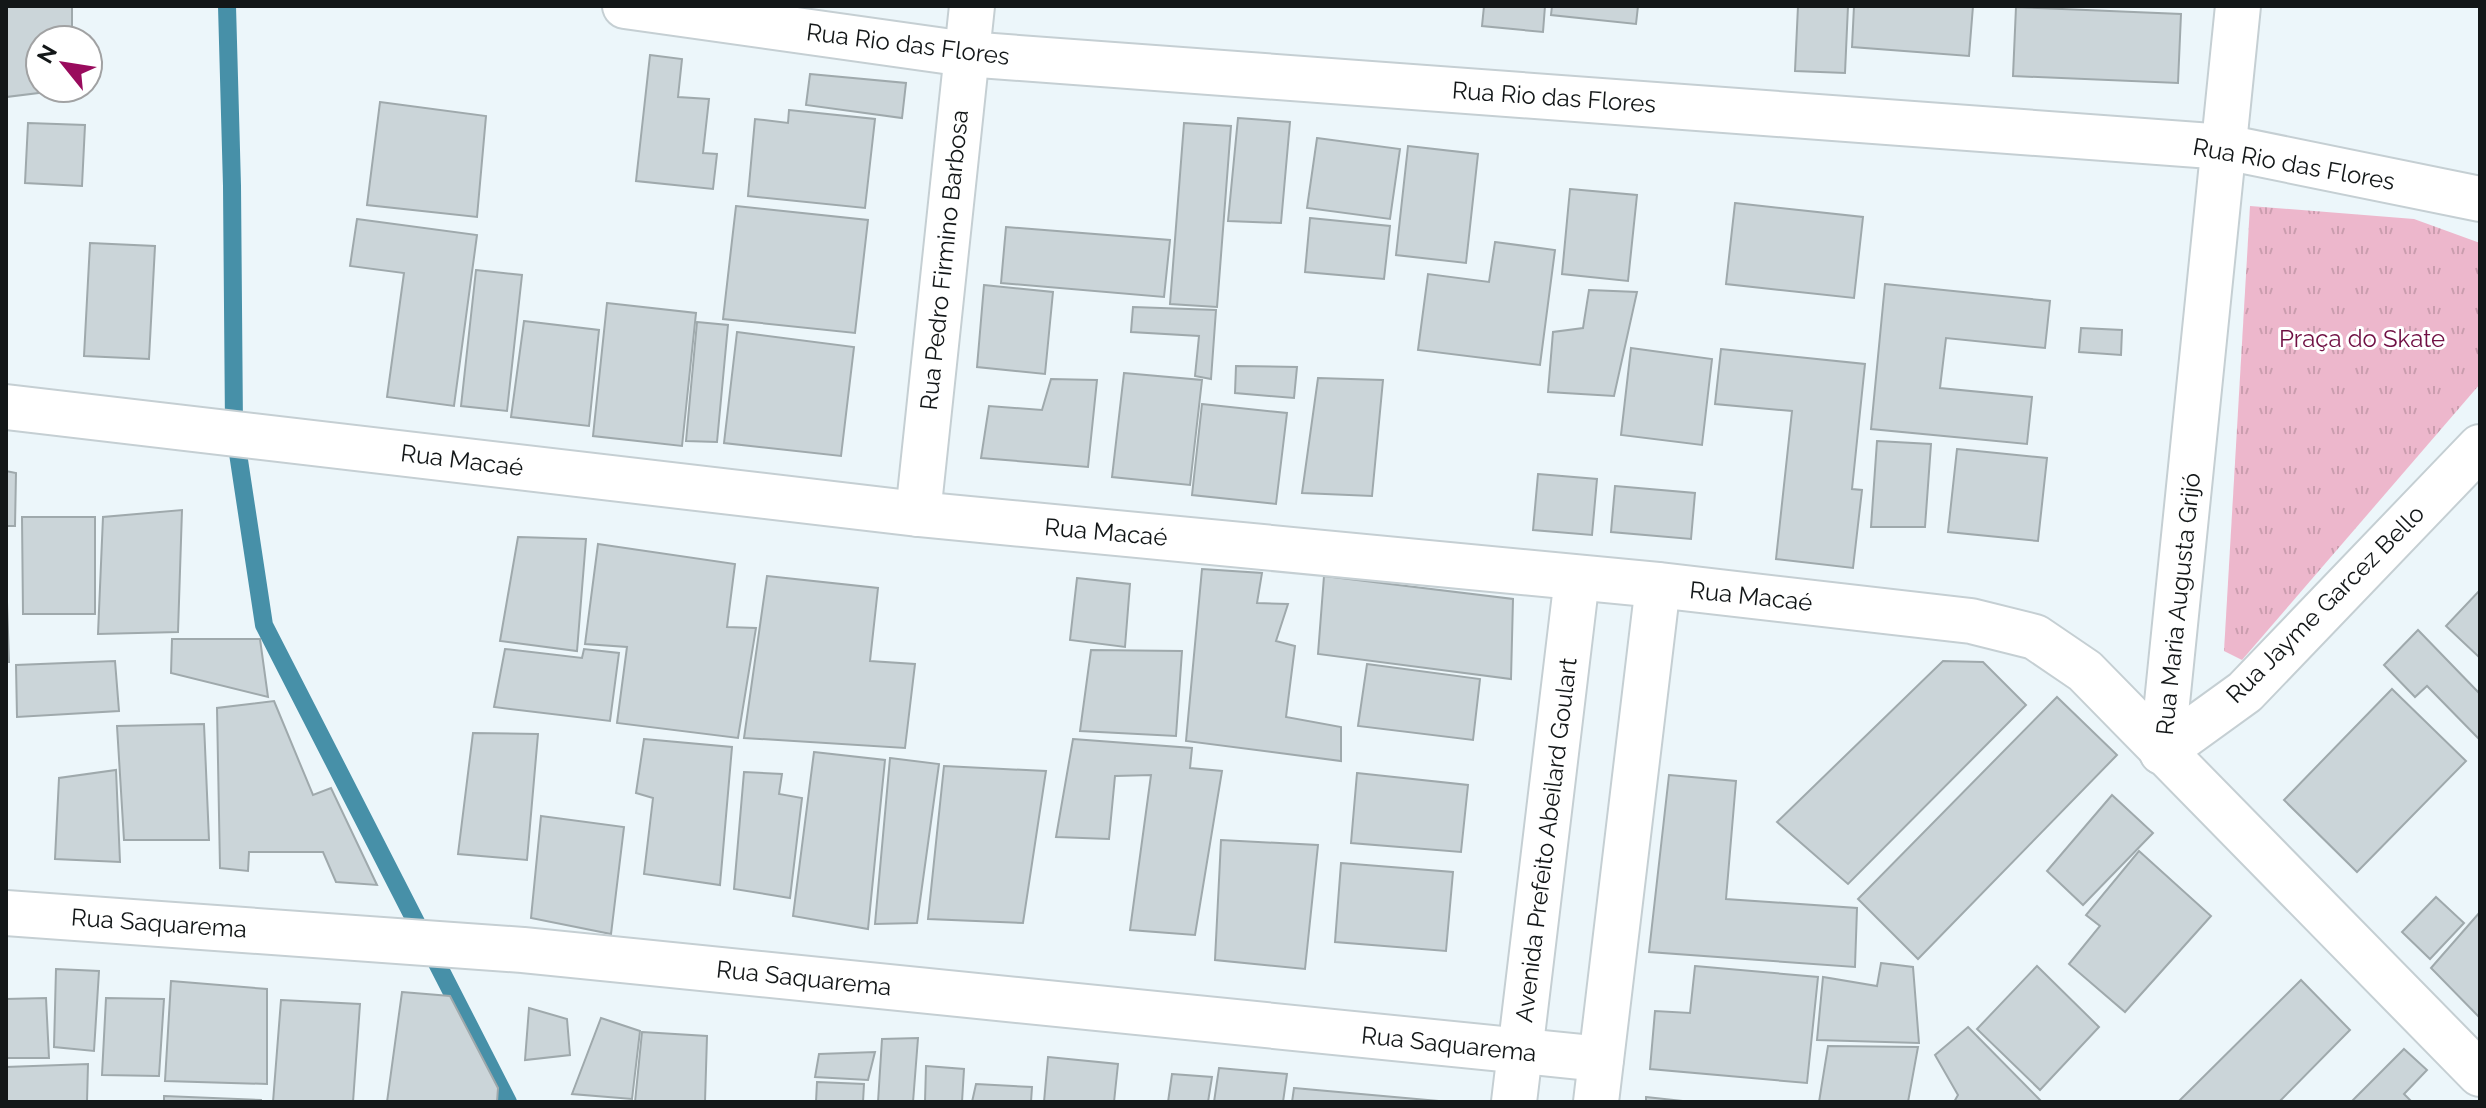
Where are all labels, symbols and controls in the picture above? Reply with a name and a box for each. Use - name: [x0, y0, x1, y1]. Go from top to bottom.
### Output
- street label: Rua Rio das Flores: [805, 17, 1011, 71]
- north arrow: [24, 24, 104, 104]
- text: N: [31, 40, 62, 68]
- street label: Rua Rio das Flores: [1451, 75, 1657, 119]
- street label: Rua Pedro Firmino Barbosa: [914, 108, 974, 412]
- street label: Rua Rio das Flores: [2191, 132, 2397, 196]
- park label: Praça do Skate: [2279, 324, 2445, 353]
- street label: Rua Macaé: [399, 438, 525, 482]
- street label: Rua Maria Augusta Grijó: [2150, 471, 2206, 737]
- street label: Rua Jayme Garcez Bello: [2220, 499, 2430, 709]
- street label: Rua Macaé: [1043, 512, 1169, 552]
- street label: Rua Macaé: [1688, 575, 1814, 617]
- street label: Avenida Prefeito Abeilard Goulart: [1509, 656, 1583, 1024]
- street label: Rua Saquarema: [70, 902, 248, 944]
- street label: Rua Saquarema: [715, 954, 893, 1002]
- street label: Rua Saquarema: [1360, 1020, 1538, 1068]

